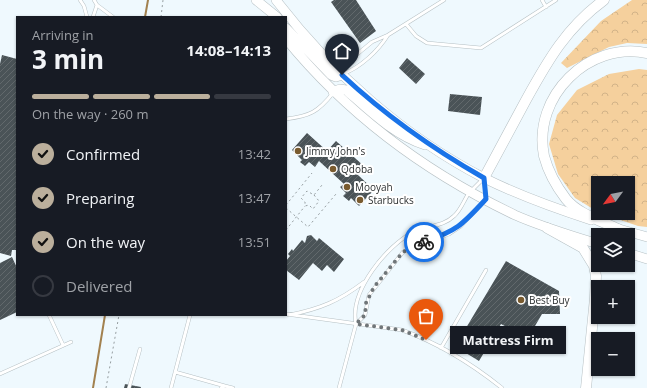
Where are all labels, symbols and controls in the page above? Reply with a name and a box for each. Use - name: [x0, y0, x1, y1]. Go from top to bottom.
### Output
- text: Arriving in: [32, 26, 94, 44]
- pin: [325, 34, 359, 75]
- text: 14:08–14:13: [186, 40, 271, 60]
- icon: home: [331, 40, 353, 62]
- text: 3 min: [32, 41, 104, 77]
- text: On the way · 260 m: [32, 105, 148, 123]
- icon: check: [32, 143, 54, 165]
- text: Confirmed: [66, 144, 140, 164]
- place label: Jimmy John's: [305, 144, 365, 158]
- text: 13:42: [238, 145, 271, 163]
- marker: Jimmy John's: [293, 146, 303, 156]
- place label: Qdoba: [341, 162, 373, 176]
- marker: Qdoba: [328, 164, 338, 174]
- north arrow: [591, 176, 635, 220]
- map controls: [591, 176, 635, 376]
- place label: Mooyah: [355, 180, 393, 194]
- marker: Mooyah: [342, 182, 352, 192]
- icon: check: [32, 187, 54, 209]
- text: Preparing: [66, 188, 134, 208]
- text: 13:47: [238, 189, 271, 207]
- place label: Starbucks: [368, 193, 414, 207]
- marker: Starbucks: [355, 195, 365, 205]
- courier: [404, 222, 444, 262]
- button: layers: [591, 228, 635, 272]
- icon: check: [32, 231, 54, 253]
- icon: bike: [413, 231, 435, 253]
- text: On the way: [66, 232, 145, 252]
- text: 13:51: [238, 233, 271, 251]
- text: Delivered: [66, 276, 133, 296]
- button: +: [591, 280, 635, 324]
- place label: Best Buy: [529, 293, 571, 307]
- marker: Best Buy: [516, 295, 526, 305]
- pin: [409, 299, 443, 340]
- icon: bag: [415, 305, 437, 327]
- callout: Mattress Firm: [450, 326, 566, 354]
- text: Mattress Firm: [462, 331, 554, 349]
- button: −: [591, 332, 635, 376]

